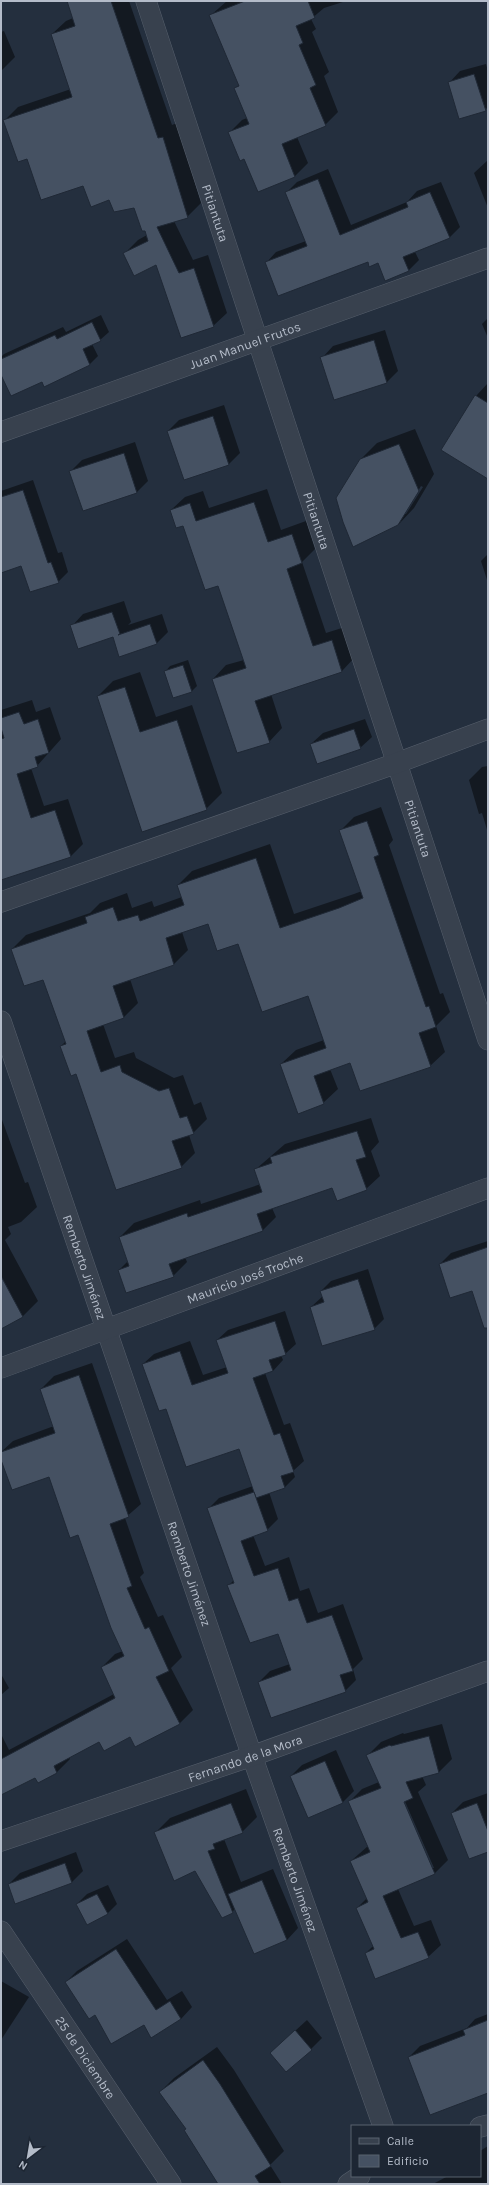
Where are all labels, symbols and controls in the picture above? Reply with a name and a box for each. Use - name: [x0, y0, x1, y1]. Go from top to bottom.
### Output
- street label: Pitiantuta: [199, 182, 232, 244]
- street label: Juan Manuel Frutos: [187, 318, 303, 372]
- street label: Pitiantuta: [301, 490, 333, 551]
- street label: Pitiantuta: [402, 798, 435, 859]
- street label: Remberto Jiménez: [60, 1213, 110, 1321]
- street label: Mauricio José Troche: [185, 1249, 305, 1306]
- street label: Remberto Jiménez: [165, 1519, 215, 1628]
- street label: Fernando de la Mora: [186, 1731, 304, 1785]
- street label: Remberto Jiménez: [270, 1826, 321, 1934]
- street label: 25 de Diciembre: [53, 2013, 119, 2102]
- legend: [351, 2125, 481, 2177]
- text: Calle: [387, 2134, 414, 2148]
- north arrow: [8, 2137, 48, 2177]
- text: Edificio: [387, 2154, 428, 2168]
- text: N: [16, 2158, 30, 2173]

